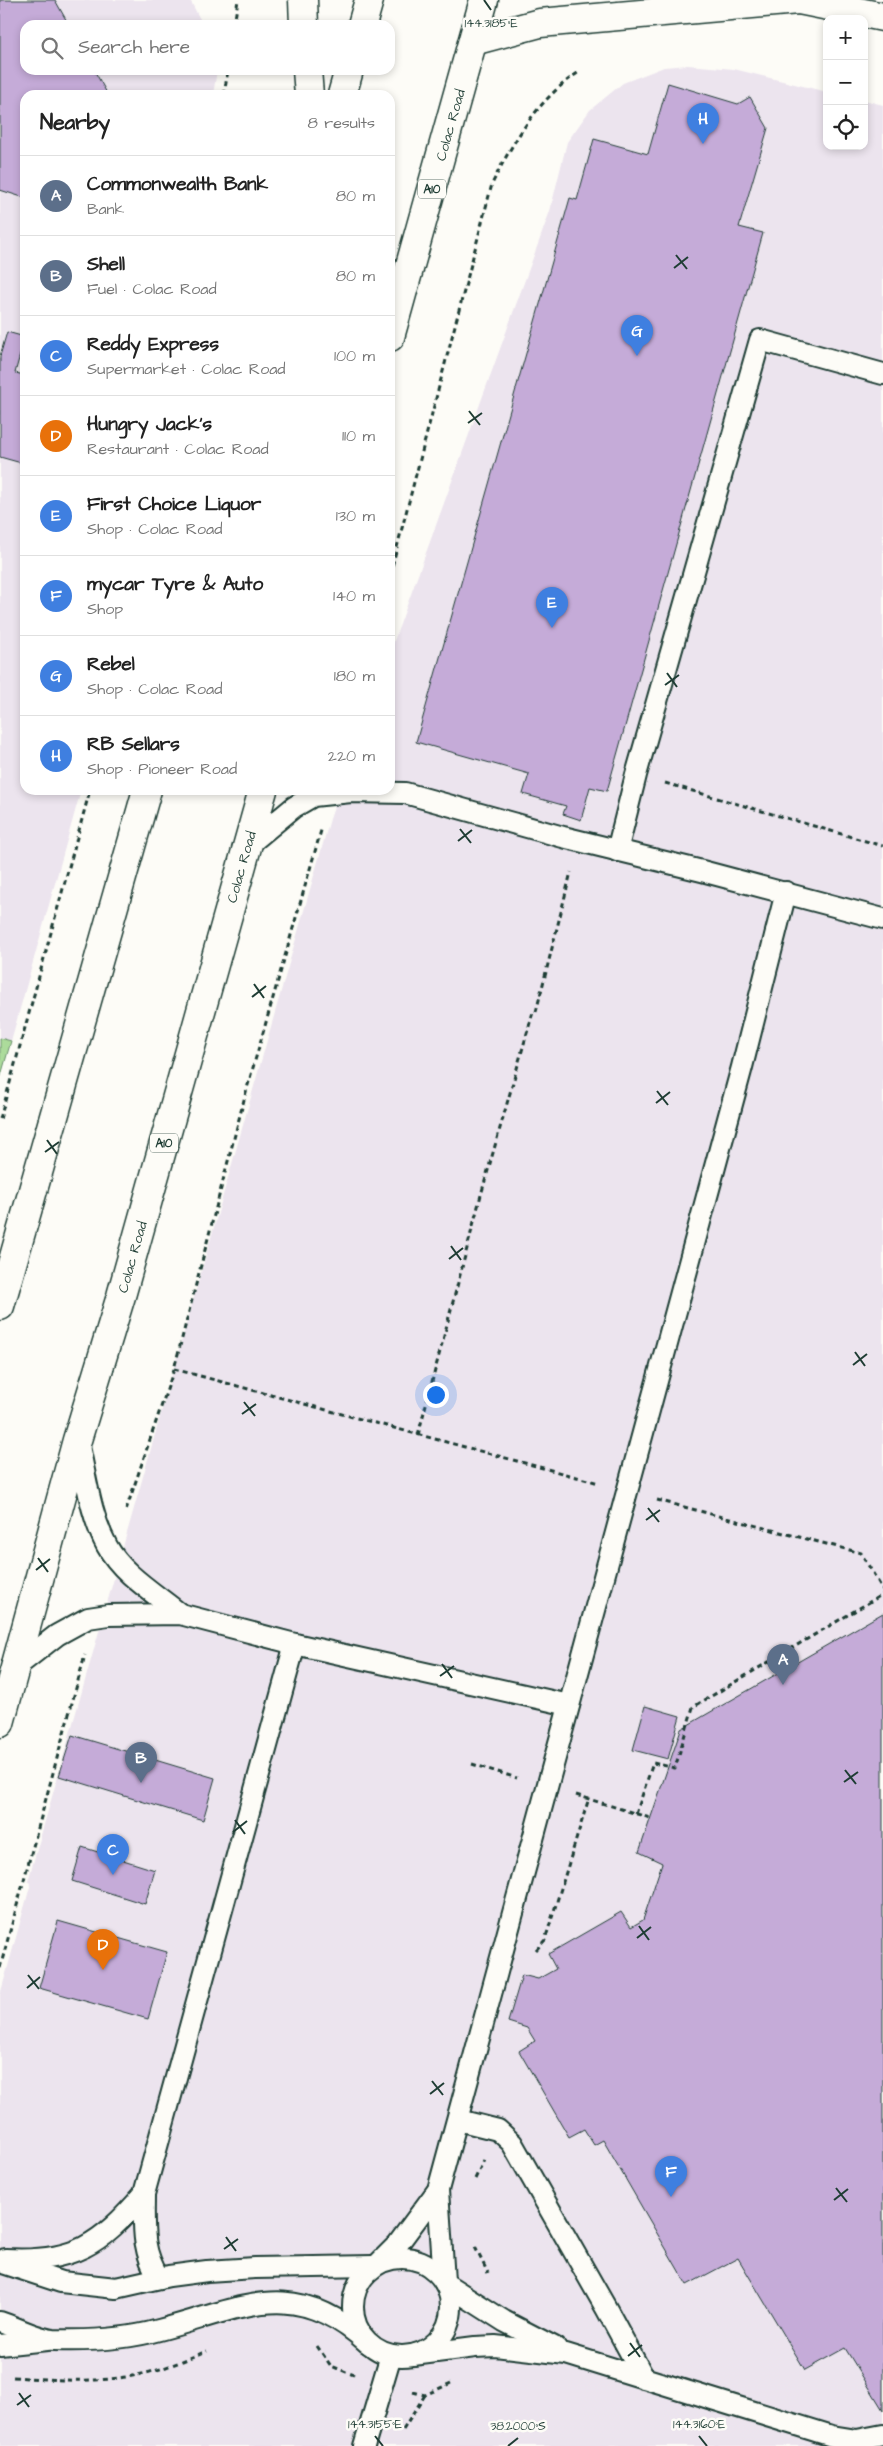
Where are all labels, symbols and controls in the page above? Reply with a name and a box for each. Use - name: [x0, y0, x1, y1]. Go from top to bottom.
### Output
- text: 144.3185°E: [464, 15, 518, 32]
- map controls: [823, 15, 868, 150]
- button: +: [823, 15, 868, 60]
- search box: [20, 20, 395, 75]
- icon: search: [38, 34, 66, 62]
- text: Search here: [78, 34, 190, 61]
- button: −: [823, 60, 868, 105]
- street label: Colac Road: [431, 87, 471, 163]
- pin: H: [687, 103, 719, 144]
- button: locate: [823, 105, 868, 150]
- text: Nearby: [40, 108, 110, 137]
- text: 8 results: [308, 112, 375, 134]
- text: Commonwealth Bank: [87, 171, 268, 198]
- road number: A10: [418, 180, 446, 198]
- text: A: [51, 185, 61, 207]
- text: 80 m: [336, 185, 375, 207]
- text: Bank: [87, 198, 124, 220]
- text: Shell: [87, 251, 125, 278]
- text: B: [50, 265, 62, 287]
- text: 80 m: [336, 265, 375, 287]
- text: Fuel · Colac Road: [87, 278, 217, 300]
- pin: G: [621, 315, 653, 356]
- text: Reddy Express: [87, 331, 219, 358]
- text: C: [50, 345, 62, 367]
- text: 100 m: [334, 345, 375, 367]
- text: Supermarket · Colac Road: [87, 358, 286, 380]
- text: Hungry Jack's: [87, 411, 212, 438]
- text: D: [51, 425, 61, 447]
- text: 110 m: [342, 425, 375, 447]
- text: Restaurant · Colac Road: [87, 438, 269, 460]
- text: First Choice Liquor: [87, 491, 261, 518]
- text: E: [51, 505, 61, 527]
- text: 130 m: [336, 505, 375, 527]
- text: Shop · Colac Road: [87, 518, 222, 540]
- text: mycar Tyre & Auto: [87, 571, 263, 598]
- text: F: [50, 585, 62, 607]
- text: 140 m: [333, 585, 375, 607]
- pin: E: [536, 587, 568, 628]
- text: Shop: [87, 598, 123, 620]
- text: Rebel: [87, 651, 135, 678]
- text: G: [50, 665, 62, 687]
- text: 180 m: [334, 665, 375, 687]
- text: Shop · Colac Road: [87, 678, 222, 700]
- text: RB Sellars: [87, 731, 180, 758]
- text: H: [51, 745, 61, 767]
- text: 220 m: [328, 745, 375, 767]
- text: Shop · Pioneer Road: [87, 758, 237, 780]
- street label: Colac Road: [222, 829, 262, 905]
- road number: A10: [150, 1134, 178, 1152]
- street label: Colac Road: [113, 1219, 153, 1295]
- your location: [423, 1382, 449, 1408]
- pin: A: [767, 1644, 799, 1685]
- pin: B: [125, 1742, 157, 1783]
- pin: C: [97, 1834, 129, 1875]
- pin: D: [87, 1929, 119, 1970]
- pin: F: [655, 2156, 687, 2197]
- text: 144.3155°E: [348, 2416, 402, 2433]
- text: 144.3160°E: [673, 2416, 725, 2433]
- text: 38.2000°S: [490, 2418, 546, 2435]

